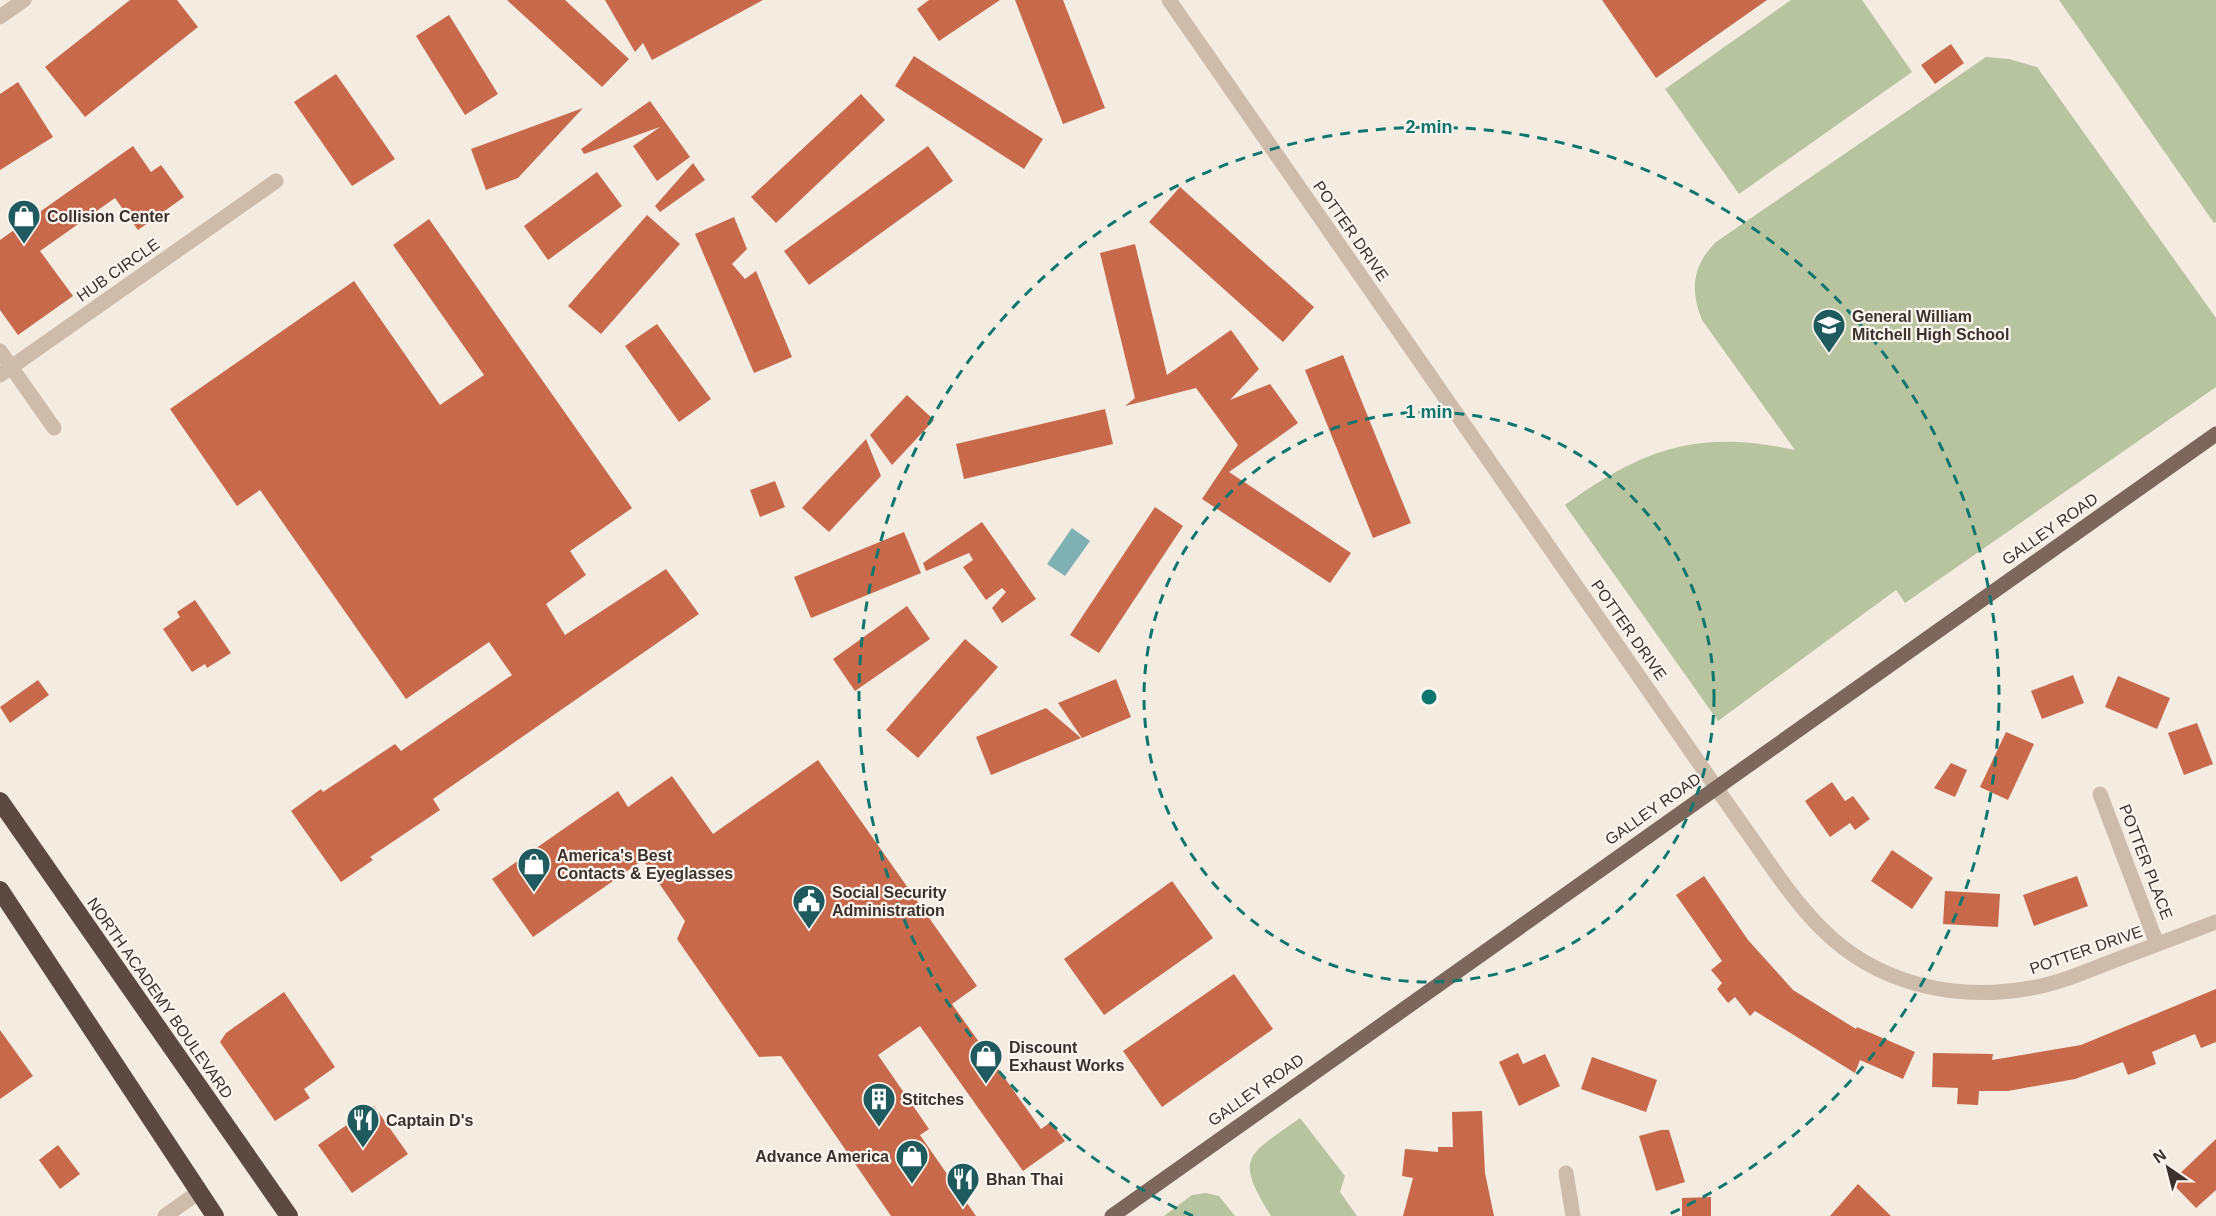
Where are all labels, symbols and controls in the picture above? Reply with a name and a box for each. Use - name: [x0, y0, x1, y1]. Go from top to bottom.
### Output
- text: 2 min: [1405, 117, 1453, 137]
- street label: POTTER DRIVE: [1310, 178, 1392, 284]
- shop icon: Collision Center: [6, 198, 42, 245]
- place label: Collision Center: [47, 208, 170, 225]
- street label: HUB CIRCLE: [73, 235, 163, 305]
- school or university icon: General William Mitchell High School: [1811, 307, 1847, 354]
- place label: General William Mitchell High School: [1852, 308, 2009, 343]
- text: 1 min: [1405, 402, 1453, 422]
- street label: GALLEY ROAD: [1999, 490, 2101, 568]
- street label: POTTER DRIVE: [1588, 577, 1670, 683]
- centre of rings: [1419, 687, 1439, 707]
- street label: GALLEY ROAD: [1602, 770, 1704, 848]
- street label: POTTER PLACE: [2116, 802, 2176, 922]
- shop icon: America's Best Contacts & Eyeglasses: [516, 846, 552, 893]
- place label: America's Best Contacts & Eyeglasses: [557, 847, 733, 882]
- public building icon: Social Security Administration: [791, 883, 827, 930]
- place label: Social Security Administration: [832, 884, 947, 919]
- street label: NORTH ACADEMY BOULEVARD: [84, 894, 236, 1102]
- street label: POTTER DRIVE: [2027, 923, 2145, 977]
- shop icon: Discount Exhaust Works: [968, 1038, 1004, 1085]
- place label: Discount Exhaust Works: [1009, 1039, 1124, 1074]
- street label: GALLEY ROAD: [1205, 1051, 1307, 1129]
- building icon: Stitches: [861, 1081, 897, 1128]
- place label: Stitches: [902, 1091, 964, 1108]
- restaurant icon: Captain D's: [345, 1102, 381, 1149]
- place label: Captain D's: [386, 1112, 473, 1129]
- shop icon: Advance America: [894, 1138, 930, 1185]
- north arrow: [2138, 1138, 2198, 1198]
- text: N: [2150, 1146, 2169, 1166]
- place label: Advance America: [755, 1148, 889, 1165]
- restaurant icon: Bhan Thai: [945, 1161, 981, 1208]
- place label: Bhan Thai: [986, 1171, 1063, 1188]

